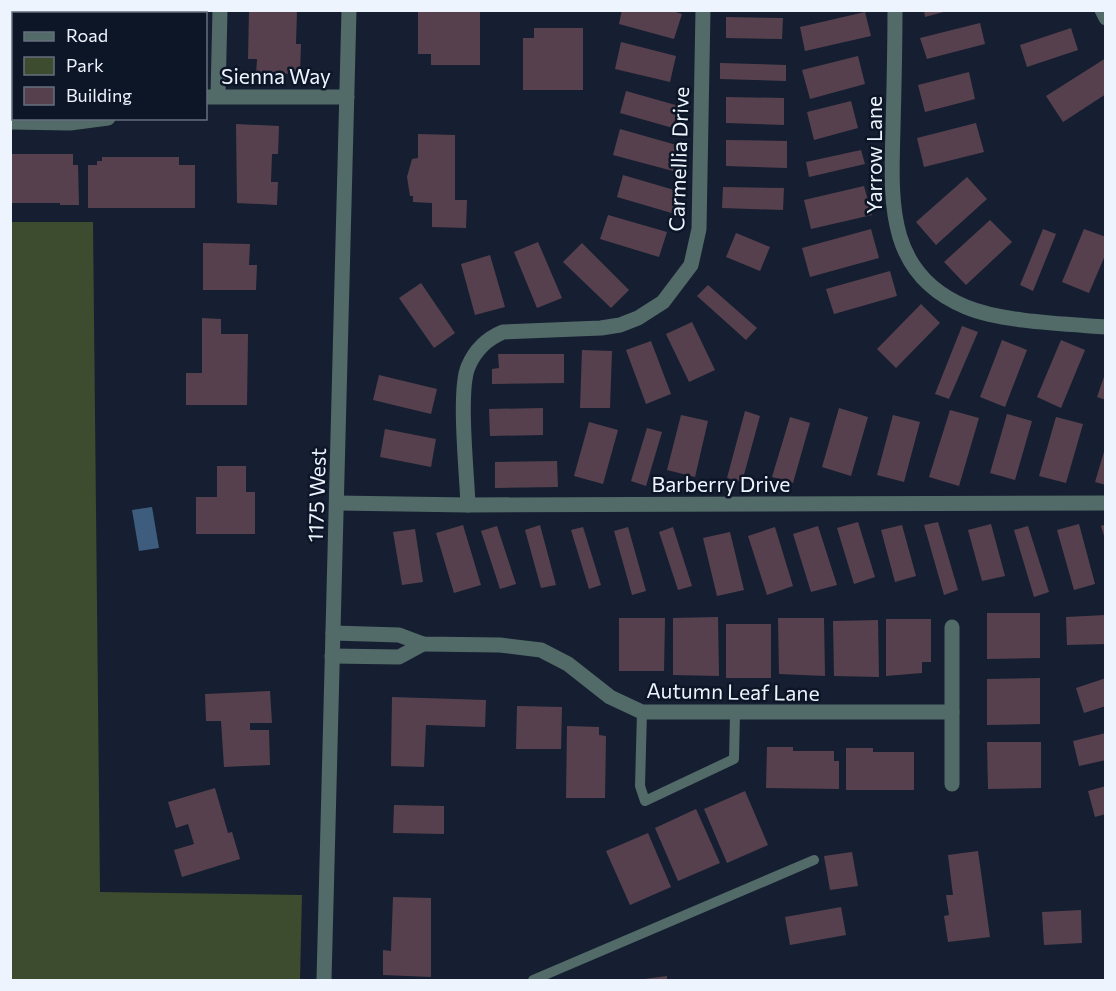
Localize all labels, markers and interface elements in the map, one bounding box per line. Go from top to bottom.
legend [12,12,207,120]
text: Road [66,24,108,46]
text: Park [66,54,104,76]
street label: Sienna Way [221,63,331,88]
text: Building [66,84,132,106]
street label: Carmellia Drive [663,86,693,232]
street label: Yarrow Lane [861,96,886,214]
street label: 1175 West [302,447,330,543]
street label: Barberry Drive [652,471,790,496]
street label: Autumn Leaf Lane [646,677,820,705]

